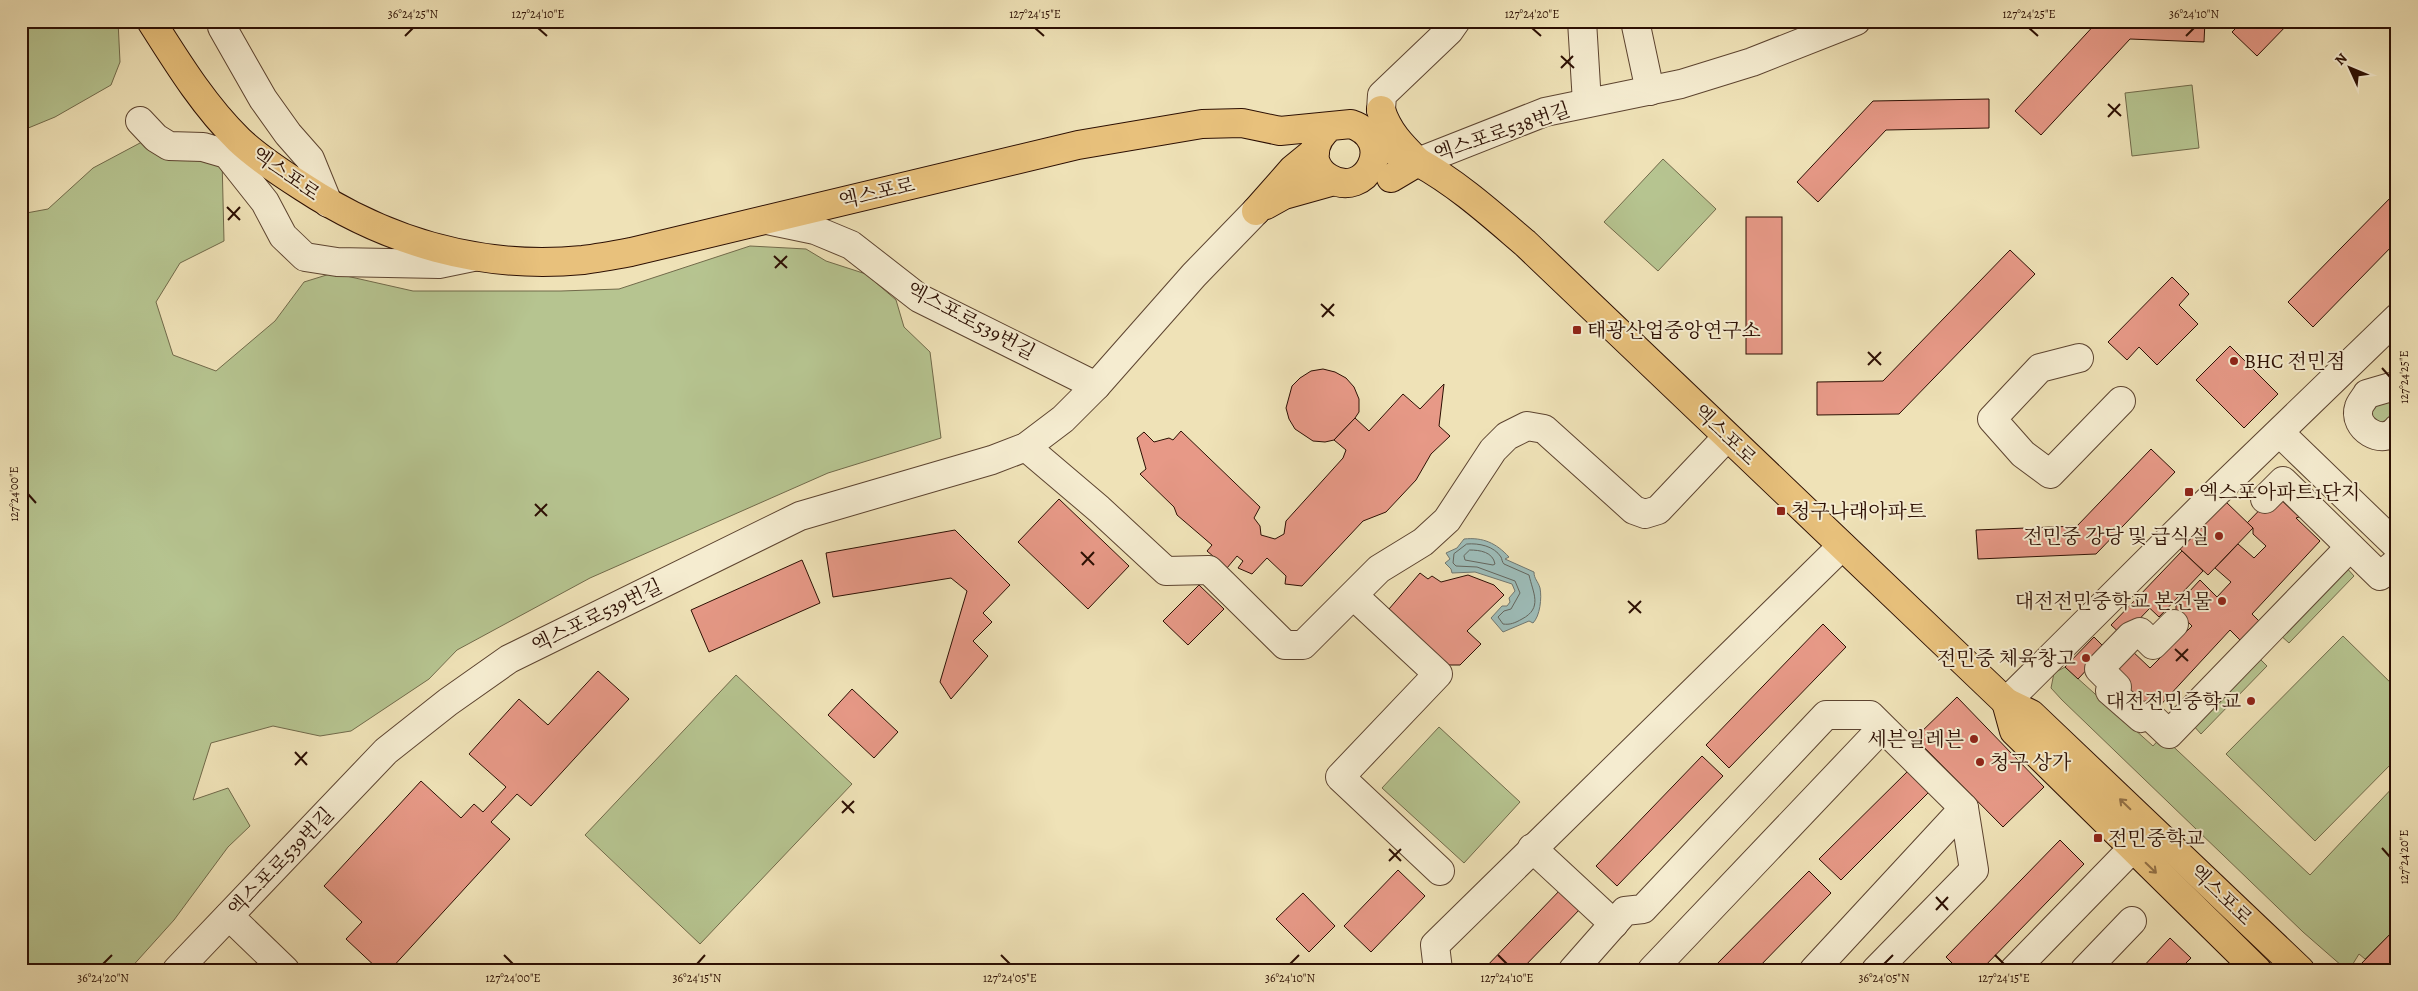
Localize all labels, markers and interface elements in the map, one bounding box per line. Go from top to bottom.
text: 36°24'25"N [388,6,439,22]
text: 127°24'10"E [512,6,564,22]
text: 127°24'15"E [1009,6,1061,22]
text: 127°24'20"E [1505,6,1559,22]
text: 127°24'25"E [2002,6,2056,22]
text: 36°24'10"N [2169,6,2219,22]
north arrow [2326,42,2376,92]
text: N [2331,49,2351,70]
street label: 엑스포로538번길 [1430,96,1574,168]
street label: 엑스포로 [247,141,325,207]
street label: 엑스포로 [836,171,918,215]
street label: 엑스포로539번길 [902,276,1040,366]
place label: 태광산업중앙연구소 [1587,317,1761,344]
marker: 태광산업중앙연구소 [1571,324,1583,336]
place label: BHC 전민점 [2244,348,2345,375]
text: 127°24'25"E [2396,350,2412,404]
marker: BHC 전민점 [2228,355,2240,367]
street label: 엑스포로 [1688,398,1762,472]
text: 127°24'00"E [6,466,22,522]
place label: 엑스포아파트1단지 [2199,479,2360,506]
marker: 엑스포아파트1단지 [2183,486,2195,498]
place label: 청구나래아파트 [1791,498,1926,525]
marker: 청구나래아파트 [1775,505,1787,517]
place label: 전민중 강당 및 급식실 [2023,523,2209,550]
marker: 전민중 강당 및 급식실 [2213,530,2225,542]
street label: 엑스포로539번길 [527,573,667,659]
place label: 대전전민중학교 본건물 [2015,588,2212,615]
marker: 대전전민중학교 본건물 [2216,595,2228,607]
place label: 전민중 체육창고 [1937,645,2076,672]
marker: 전민중 체육창고 [2080,652,2092,664]
place label: 대전전민중학교 [2106,688,2242,715]
marker: 대전전민중학교 [2245,695,2257,707]
place label: 세븐일레븐 [1867,726,1964,753]
marker: 세븐일레븐 [1968,733,1980,745]
place label: 청구 상가 [1990,749,2072,776]
marker: 청구 상가 [1974,756,1986,768]
one-way arrow [2120,798,2132,810]
street label: 엑스포로539번길 [222,802,340,922]
place label: 전민중학교 [2108,825,2205,852]
text: 127°24'20"E [2396,830,2412,884]
marker: 전민중학교 [2092,832,2104,844]
street label: 엑스포로 [2184,858,2258,932]
one-way arrow [2145,862,2158,874]
text: 36°24'20"N [77,970,129,986]
text: 127°24'00"E [485,970,541,986]
text: 36°24'15"N [673,970,722,986]
text: 127°24'05"E [983,970,1037,986]
text: 36°24'10"N [1265,970,1315,986]
text: 127°24'10"E [1481,970,1533,986]
text: 36°24'05"N [1858,970,1910,986]
text: 127°24'15"E [1978,970,2030,986]

